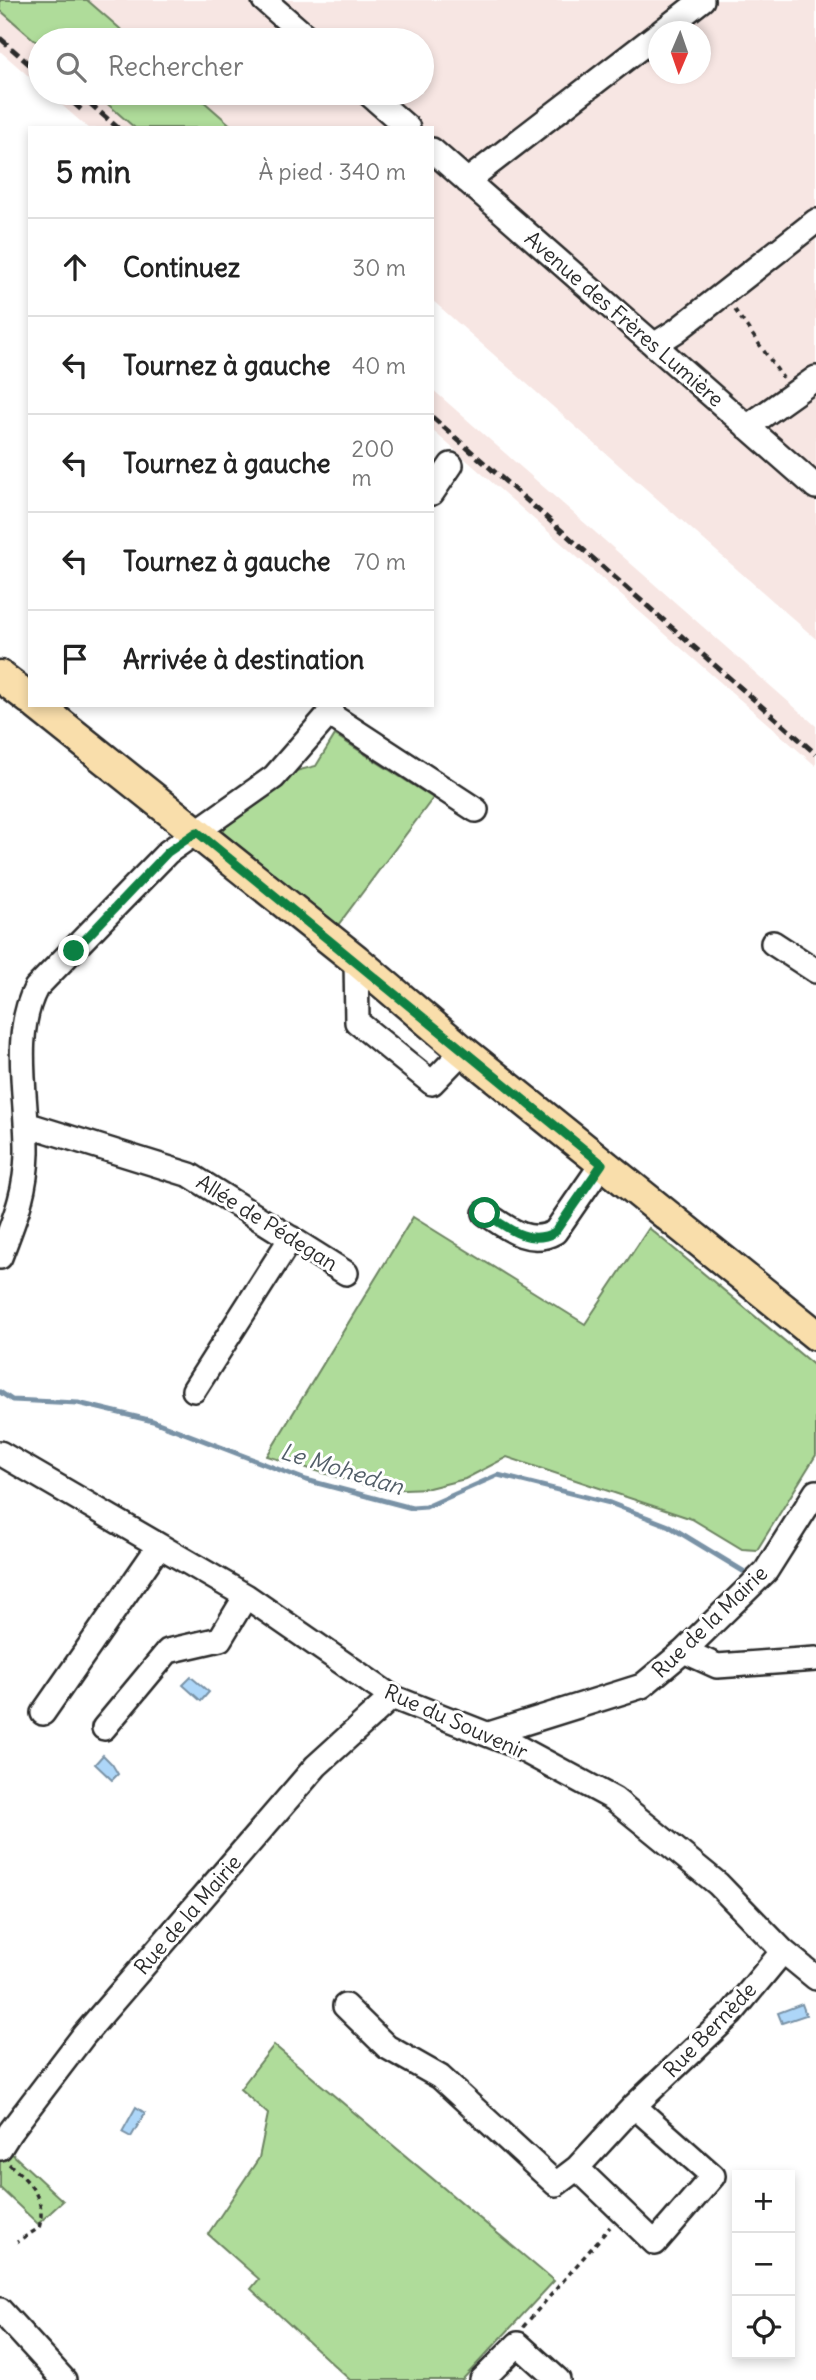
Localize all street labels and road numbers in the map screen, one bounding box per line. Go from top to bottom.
street label: Avenue des Frères Lumière [519,225,729,412]
street label: Allée de Pédegan [192,1168,343,1277]
street label: Rue de la Mairie [646,1560,773,1683]
street label: Rue du Souvenir [380,1678,532,1765]
street label: Rue de la Mairie [128,1849,247,1980]
street label: Rue Bernède [657,1976,762,2083]

